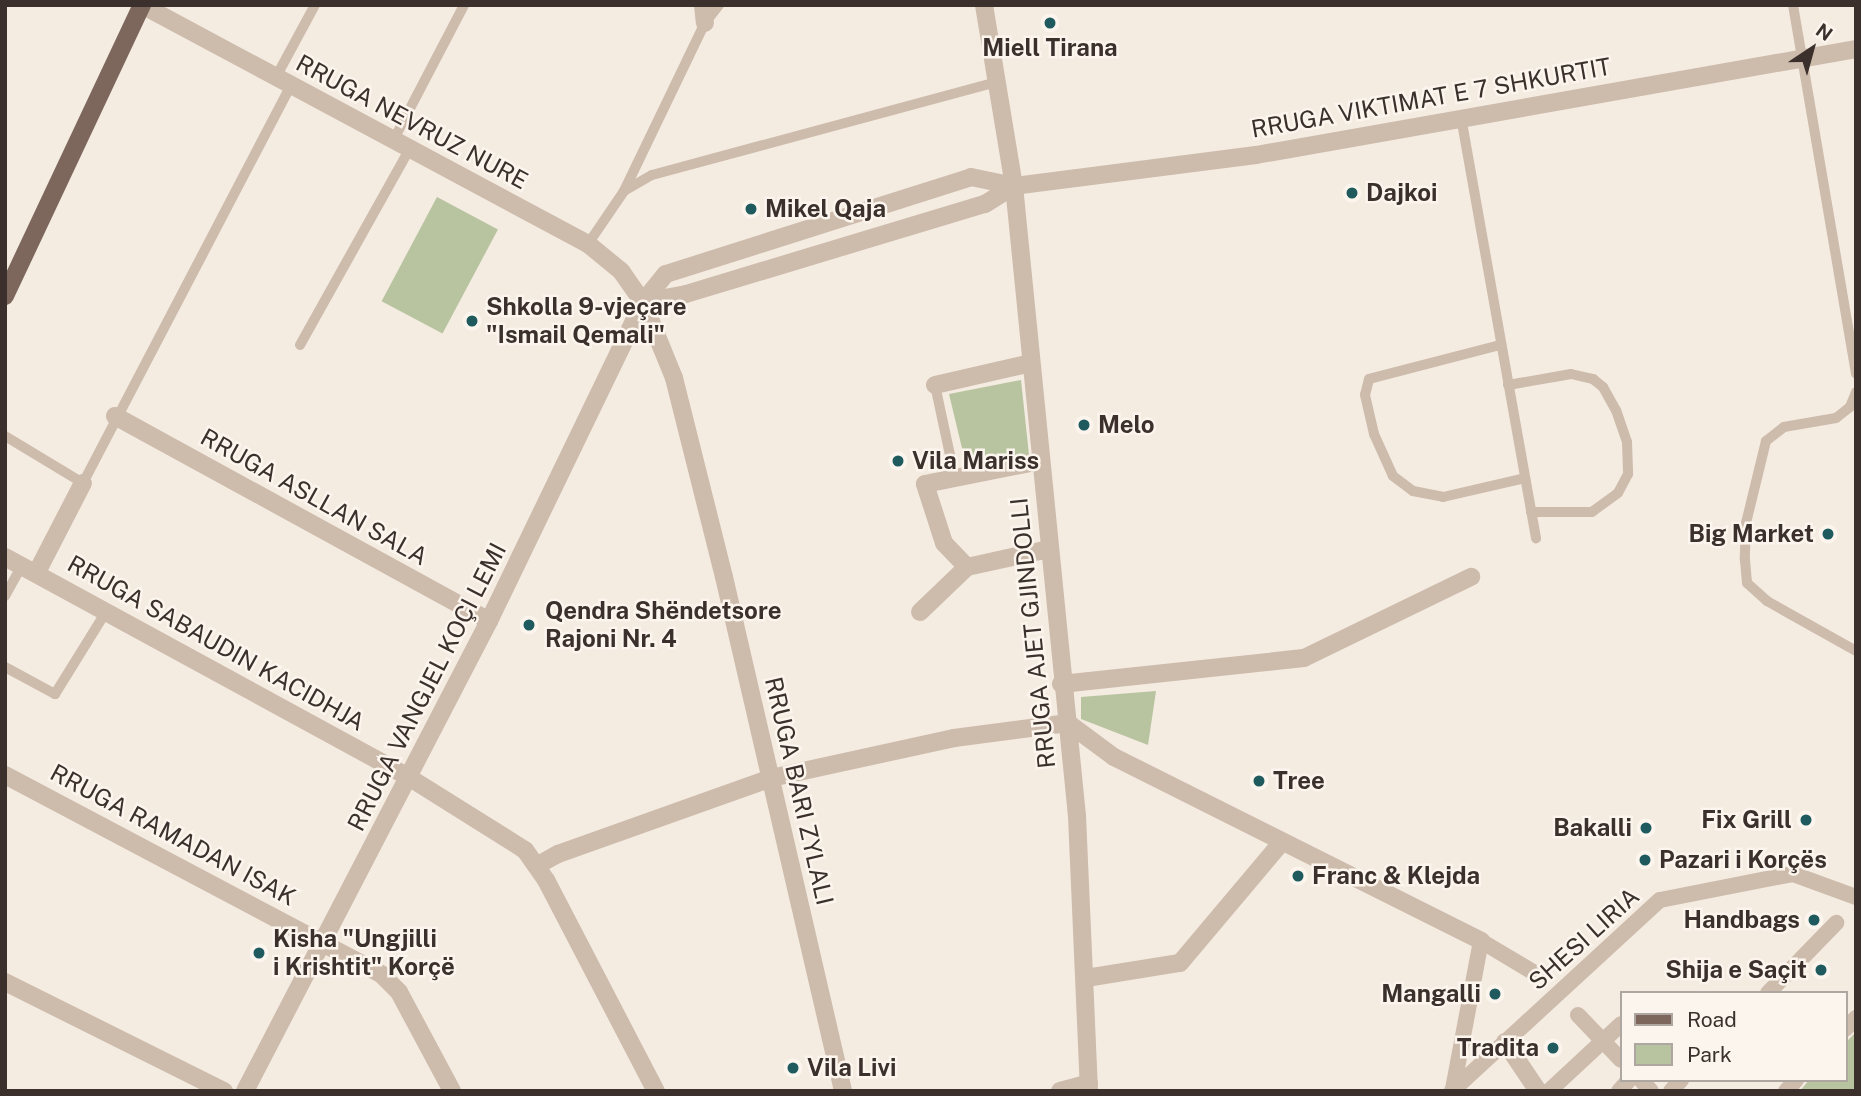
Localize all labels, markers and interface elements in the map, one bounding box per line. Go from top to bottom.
north arrow [1777,14,1847,84]
marker: Miell Tirana [1042,15,1058,31]
text: N [1812,19,1837,45]
place label: Miell Tirana [982,34,1118,62]
street label: RRUGA NEVRUZ NURE [291,49,533,195]
street label: RRUGA VIKTIMAT E 7 SHKURTIT [1249,52,1613,144]
place label: Dajkoi [1366,179,1437,207]
marker: Dajkoi [1344,185,1360,201]
place label: Mikel Qaja [765,195,886,223]
marker: Mikel Qaja [743,201,759,217]
place label: Shkolla 9-vjeçare "Ismail Qemali" [486,293,686,349]
marker: Shkolla 9-vjeçare "Ismail Qemali" [464,313,480,329]
place label: Melo [1098,411,1155,439]
marker: Melo [1076,417,1092,433]
street label: RRUGA ASLLAN SALA [195,423,433,571]
place label: Vila Mariss [912,447,1039,475]
marker: Vila Mariss [890,453,906,469]
street label: RRUGA AJET GJINDOLLI [1004,496,1062,770]
place label: Big Market [1689,520,1814,548]
marker: Big Market [1820,526,1836,542]
street label: RRUGA VANGJEL KOÇI LEMI [342,538,512,836]
street label: RRUGA SABAUDIN KACIDHJA [62,549,370,737]
place label: Qendra Shëndetsore Rajoni Nr. 4 [545,597,782,653]
marker: Qendra Shëndetsore Rajoni Nr. 4 [519,615,539,635]
street label: RRUGA BARI ZYLALI [759,674,839,908]
street label: RRUGA RAMADAN ISAK [45,758,301,912]
place label: Tree [1273,767,1325,795]
marker: Tree [1251,773,1267,789]
place label: Fix Grill [1701,806,1792,834]
marker: Fix Grill [1798,812,1814,828]
place label: Bakalli [1553,814,1632,842]
marker: Bakalli [1638,820,1654,836]
place label: Pazari i Korçës [1659,846,1827,874]
marker: Pazari i Korçës [1637,852,1653,868]
place label: Franc & Klejda [1312,862,1480,890]
marker: Franc & Klejda [1290,868,1306,884]
street label: SHESI LIRIA [1523,882,1645,996]
place label: Handbags [1683,906,1800,934]
marker: Handbags [1806,912,1822,928]
place label: Kisha "Ungjilli i Krishtit" Korçë [273,925,455,981]
marker: Kisha "Ungjilli i Krishtit" Korçë [251,945,267,961]
place label: Shija e Saçit [1665,956,1807,984]
marker: Shija e Saçit [1813,962,1829,978]
place label: Mangalli [1381,980,1481,1008]
marker: Mangalli [1487,986,1503,1002]
legend [1619,991,1847,1082]
text: Road [1687,1007,1737,1032]
place label: Tradita [1457,1034,1539,1062]
marker: Tradita [1545,1040,1561,1056]
text: Park [1687,1042,1732,1067]
place label: Vila Livi [807,1054,896,1082]
marker: Vila Livi [785,1060,801,1076]

